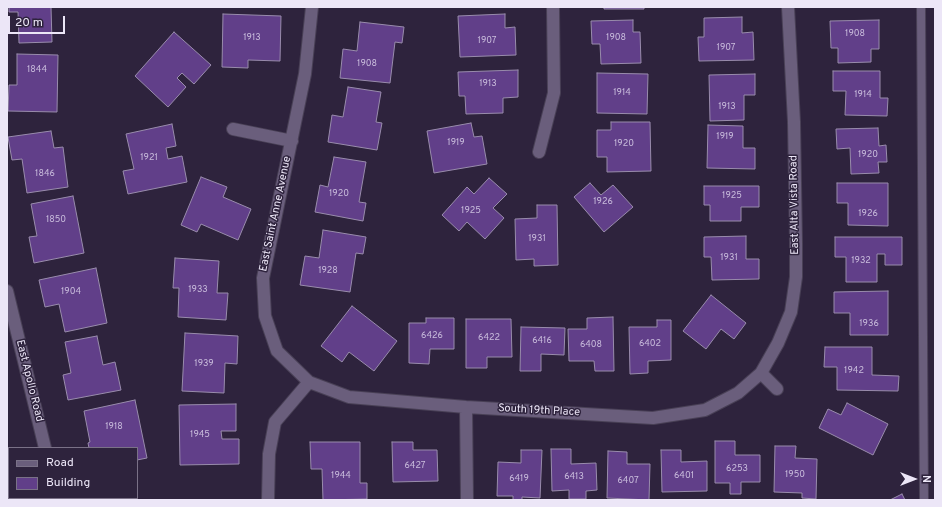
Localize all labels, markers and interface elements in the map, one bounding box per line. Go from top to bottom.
scale bar [10,8,67,34]
text: 20 m [15,15,43,31]
house number: 1908 [845,29,865,39]
house number: 1913 [243,33,261,43]
house number: 1908 [606,33,626,43]
house number: 1907 [478,36,496,46]
house number: 1907 [717,43,735,53]
house number: 1908 [357,59,377,69]
house number: 1844 [27,65,47,75]
house number: 1913 [479,79,497,89]
house number: 1914 [613,88,631,98]
house number: 1914 [854,90,872,100]
house number: 1913 [718,102,736,112]
house number: 1919 [716,132,734,142]
house number: 1919 [447,138,465,148]
house number: 1920 [614,139,634,149]
house number: 1920 [858,150,878,160]
house number: 1921 [140,153,158,163]
street label: East Saint Anne Avenue [257,155,295,273]
street label: East Alta Vista Road [788,155,802,255]
house number: 1846 [35,169,55,179]
house number: 1920 [329,189,349,199]
house number: 1925 [722,191,742,201]
house number: 1926 [593,197,613,207]
house number: 1925 [461,206,481,216]
house number: 1926 [858,209,878,219]
house number: 1850 [46,215,66,225]
house number: 1931 [528,234,546,244]
house number: 1931 [720,253,738,263]
house number: 1932 [851,256,871,266]
house number: 1928 [318,266,338,276]
house number: 1933 [188,285,208,295]
house number: 1904 [61,287,81,297]
house number: 1936 [859,319,879,329]
house number: 6426 [421,331,443,341]
house number: 6422 [478,333,500,343]
house number: 6416 [532,336,552,346]
street label: East Apollo Road [12,339,46,423]
house number: 6402 [639,339,661,349]
house number: 6408 [580,340,602,350]
house number: 1939 [194,359,214,369]
house number: 1942 [844,366,864,376]
street label: South 19th Place [498,402,580,420]
house number: 1918 [105,422,123,432]
house number: 1945 [190,430,210,440]
legend [8,447,138,499]
text: Road [46,455,74,471]
north arrow [894,459,934,499]
house number: 6427 [404,461,426,471]
house number: 6253 [726,464,748,474]
house number: 1950 [785,470,805,480]
house number: 1944 [331,471,351,481]
house number: 6401 [674,471,694,481]
house number: 6413 [564,472,584,482]
house number: 6419 [509,474,529,484]
text: Building [46,475,90,491]
text: N [919,475,933,483]
house number: 6407 [617,476,639,486]

